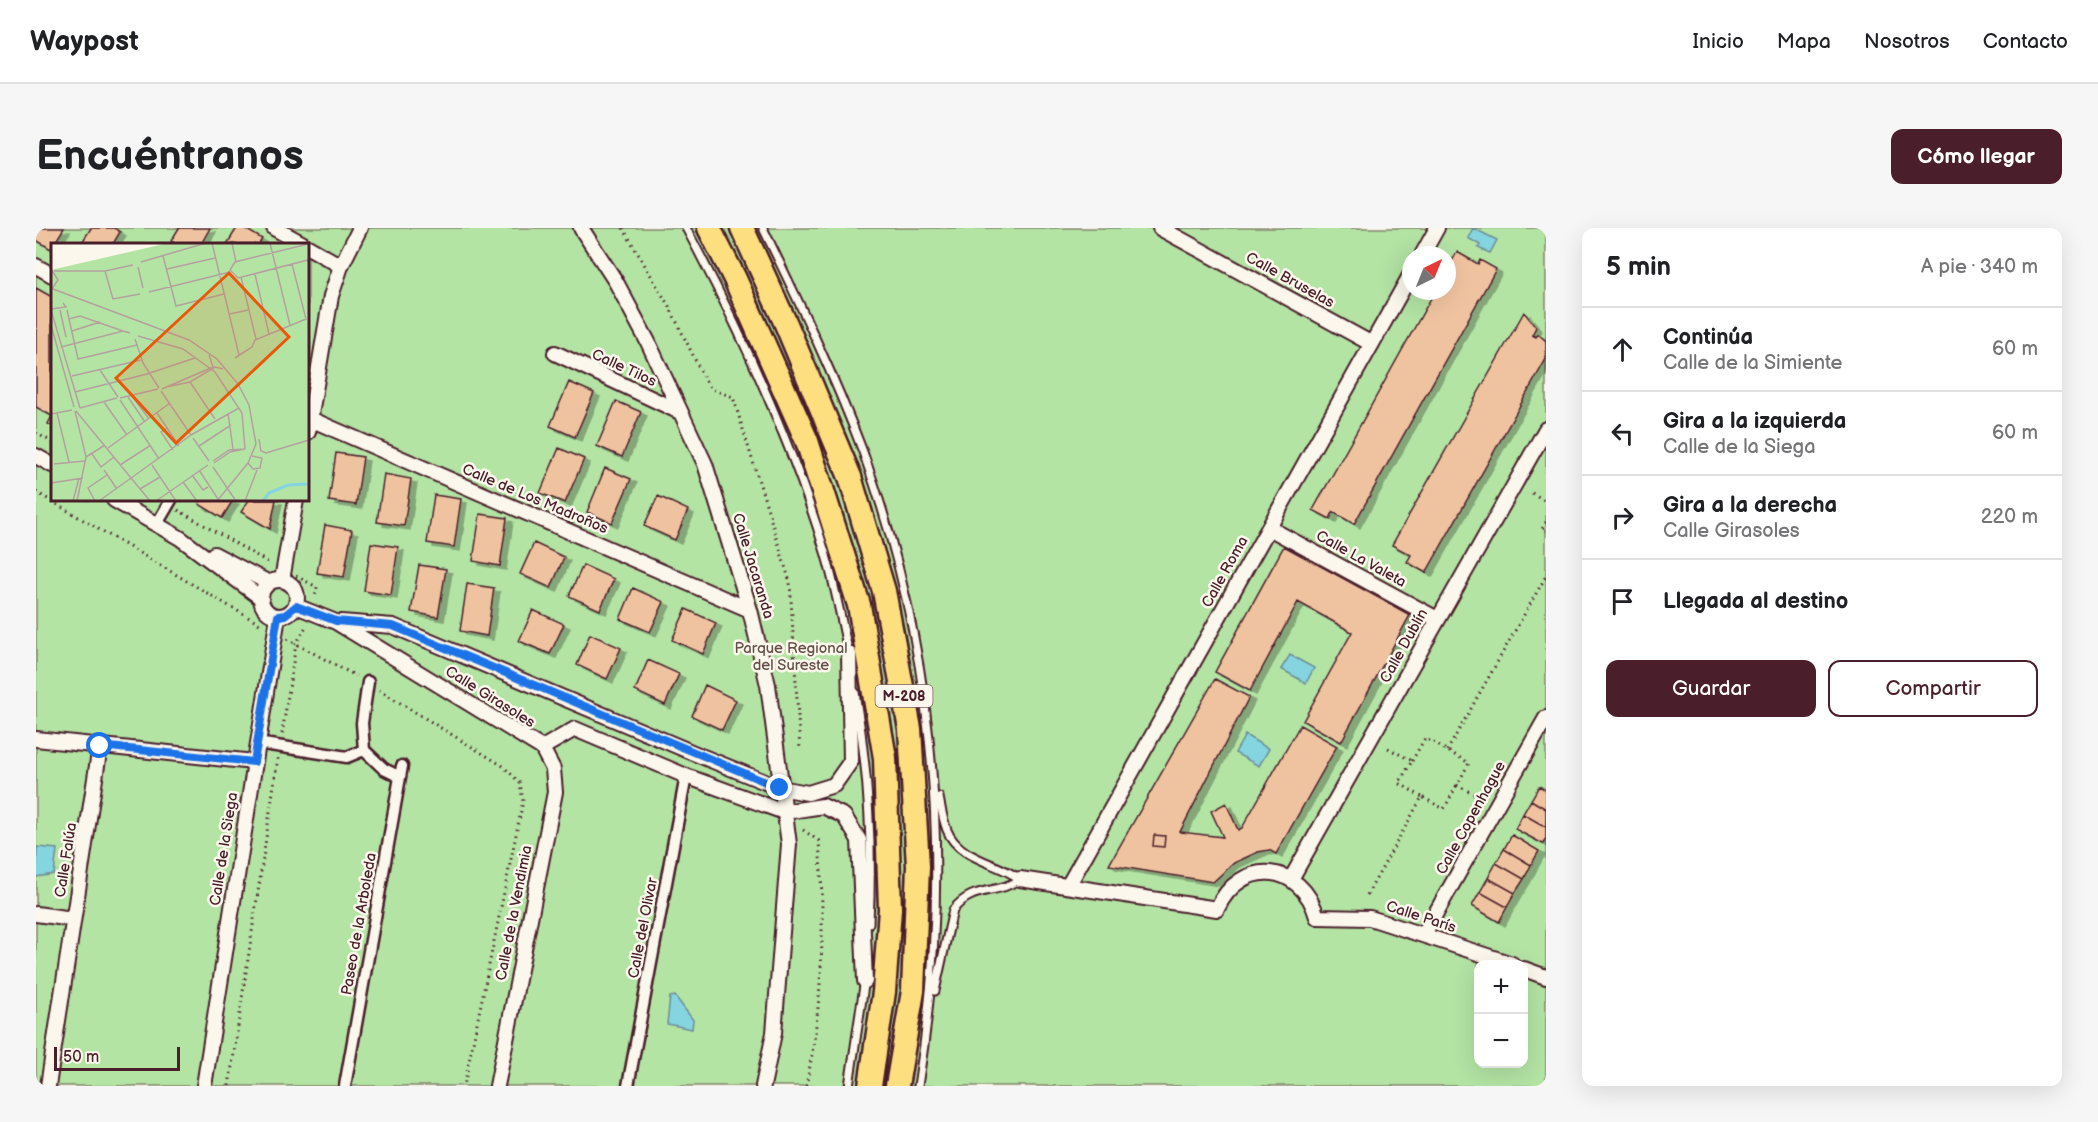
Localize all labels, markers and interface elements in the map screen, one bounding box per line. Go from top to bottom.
text: Waypost [30,25,139,58]
text: Inicio [1693,29,1744,54]
text: Mapa [1777,29,1831,54]
text: Nosotros [1864,29,1950,54]
text: Contacto [1983,29,2068,54]
button: Cómo llegar [1891,129,2062,184]
text: Encuéntranos [36,131,304,182]
inset map [51,243,309,501]
north arrow [1402,246,1456,300]
street label: Calle Bruselas [1242,248,1338,312]
text: 5 min [1606,252,1671,283]
text: A pie · 340 m [1921,255,2038,279]
text: Continúa [1663,324,1753,351]
icon: ahead [1606,333,1639,366]
text: 60 m [1992,337,2038,361]
street label: Calle Tilos [589,345,660,392]
text: Calle de la Simiente [1663,351,1842,375]
text: Gira a la izquierda [1663,408,1847,435]
icon: left [1606,417,1639,450]
text: 60 m [1992,421,2038,445]
text: Calle de la Siega [1663,435,1815,459]
street label: Calle de Los Madroños [459,460,611,539]
text: Gira a la derecha [1663,492,1837,519]
icon: right [1606,501,1639,534]
text: 220 m [1981,505,2038,529]
street label: Calle Jacaranda [728,511,778,621]
text: Calle Girasoles [1663,519,1800,543]
street label: Calle La Valeta [1313,526,1409,592]
street label: Calle Roma [1198,533,1252,611]
icon: arrive [1606,585,1639,618]
text: Llegada al destino [1663,588,1848,615]
street label: Calle Dublín [1376,606,1432,686]
park label: Parque Regional del Sureste [734,639,848,675]
button: Guardar [1606,660,1816,717]
button: Compartir [1828,660,2038,717]
street label: Calle Girasoles [441,662,539,733]
road number: M-208 [876,685,932,707]
route start [86,732,112,758]
street label: Calle Copenhague [1432,758,1510,878]
route end [766,774,792,800]
street label: Calle de la Siega [206,791,242,907]
street label: Calle Falúa [51,821,81,899]
street label: Calle de la Vendimia [492,844,536,982]
street label: Paseo de la Arboleda [337,851,381,997]
street label: Calle del Olivar [624,875,662,980]
street label: Calle París [1384,897,1459,937]
map controls [1474,960,1528,1068]
button: + [1474,960,1528,1014]
button: − [1474,1014,1528,1068]
scale bar [54,1044,180,1072]
text: 50 m [63,1048,99,1067]

